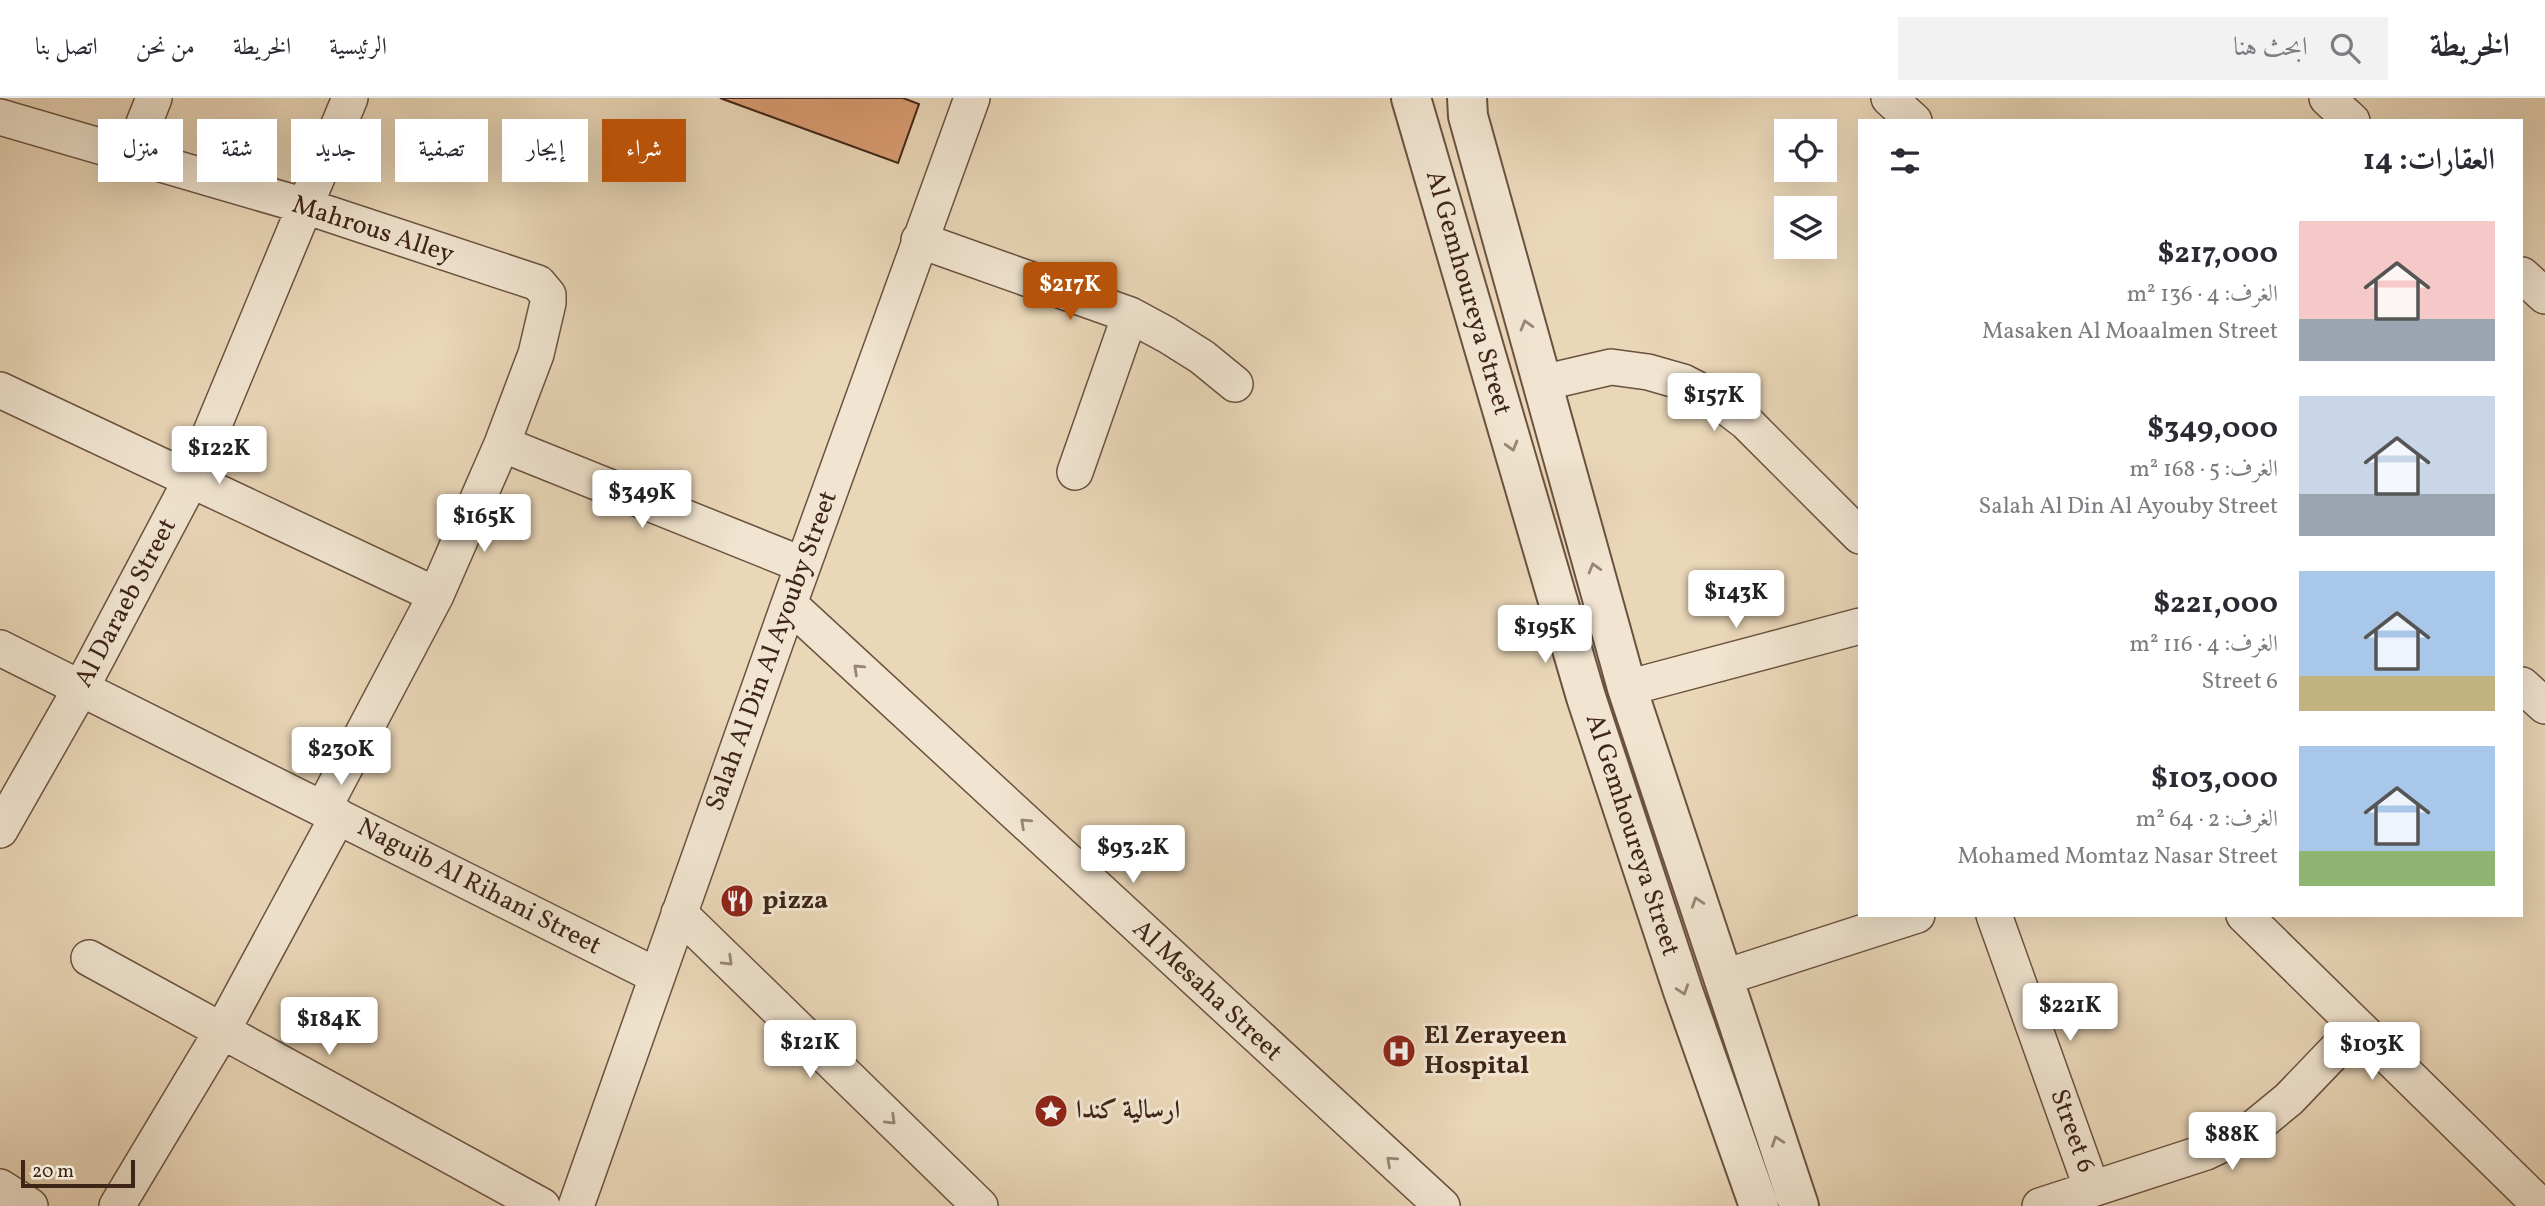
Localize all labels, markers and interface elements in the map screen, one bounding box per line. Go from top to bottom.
search box [1898,17,2388,80]
text: الخريطة [2430,25,2510,71]
icon: search [2326,29,2364,67]
text: ابحث هنا [2233,30,2308,66]
text: اتصل بنا [35,31,98,65]
text: من نحن [136,31,195,65]
text: الخريطة [233,31,291,65]
text: الرئيسية [329,31,387,65]
chip: منزل [98,119,183,182]
chip: شقة [197,119,277,182]
chip: جديد [291,119,381,182]
chip: تصفية [395,119,488,182]
chip: إيجار [502,119,588,182]
chip: شراء [602,119,686,182]
map controls [1774,119,1837,259]
button: locate [1774,119,1837,182]
text: العقارات: 14 [2363,140,2495,182]
icon: filters [1886,142,1924,180]
street label: Al Gemhoureya Street [1416,166,1520,420]
street label: Mahrous Alley [287,187,459,273]
button: layers [1774,196,1837,259]
text: $217,000 [2158,233,2278,275]
icon: home [2355,249,2439,333]
pin: $217K [1021,262,1119,322]
text: $217K [1039,269,1101,301]
text: الغرف: 4 · 136 m² [2127,279,2278,311]
text: Masaken Al Moaalmen Street [1982,316,2278,348]
one-way arrow [1520,320,1534,332]
pin: $157K [1665,374,1763,433]
text: $157K [1684,380,1744,412]
text: $349,000 [2147,408,2278,450]
icon: home [2355,424,2439,508]
pin: $122K [170,426,268,486]
text: $122K [188,433,250,465]
one-way arrow [1504,440,1519,452]
text: الغرف: 5 · 168 m² [2130,454,2278,486]
pin: $349K [593,470,691,530]
text: $349K [608,477,676,509]
street label: Salah Al Din Al Ayouby Street [697,486,847,816]
text: Salah Al Din Al Ayouby Street [1979,491,2278,523]
pin: $165K [435,494,533,554]
text: $165K [453,501,515,533]
street label: Al Daraeb Street [66,512,186,694]
one-way arrow [1587,562,1602,574]
pin: $143K [1687,570,1785,630]
text: $143K [1704,577,1768,609]
text: $221,000 [2153,583,2278,625]
icon: home [2355,599,2439,683]
pin: $195K [1496,606,1594,665]
text: $195K [1514,612,1576,644]
text: الغرف: 4 · 116 m² [2130,629,2278,661]
one-way arrow [853,665,866,677]
text: Street 6 [2201,666,2278,698]
street label: Al Gemhoureya Street [1576,709,1688,961]
pin: $230K [292,728,390,787]
text: $230K [308,734,374,766]
text: $103,000 [2151,758,2278,800]
icon: home [2355,774,2439,858]
text: الغرف: 2 · 64 m² [2136,804,2278,836]
street label: Naguib Al Rihani Street [351,810,607,964]
one-way arrow [1020,819,1033,832]
pin: $93.2K [1076,826,1190,885]
text: $93.2K [1097,832,1169,864]
text: Mohamed Momtaz Nasar Street [1958,841,2278,873]
restaurant icon: pizza [718,882,756,920]
place label: pizza [762,883,828,919]
one-way arrow [1691,897,1705,909]
street label: Al Mesaha Street [1124,912,1290,1070]
one-way arrow [720,952,733,965]
one-way arrow [1675,983,1689,996]
pin: $221K [2021,984,2119,1043]
text: $221K [2039,990,2101,1022]
pin: $184K [280,998,378,1057]
text: $184K [297,1004,361,1036]
place label: El Zerayeen Hospital [1424,1018,1567,1084]
pin: $121K [761,1020,859,1080]
pin: $103K [2323,1023,2421,1082]
text: $121K [780,1027,840,1059]
text: $103K [2340,1029,2404,1061]
hospital icon: El Zerayeen Hospital [1380,1032,1418,1070]
street label: Street 6 [2040,1084,2104,1178]
place icon: ارسالية كندا [1032,1092,1070,1130]
place label: ارسالية كندا [1076,1093,1180,1129]
one-way arrow [883,1111,896,1124]
pin: $88K [2191,1112,2273,1172]
text: $88K [2205,1119,2259,1151]
one-way arrow [1771,1136,1785,1148]
one-way arrow [1386,1156,1399,1169]
scale bar [21,1157,135,1189]
text: 20 m [32,1159,74,1185]

